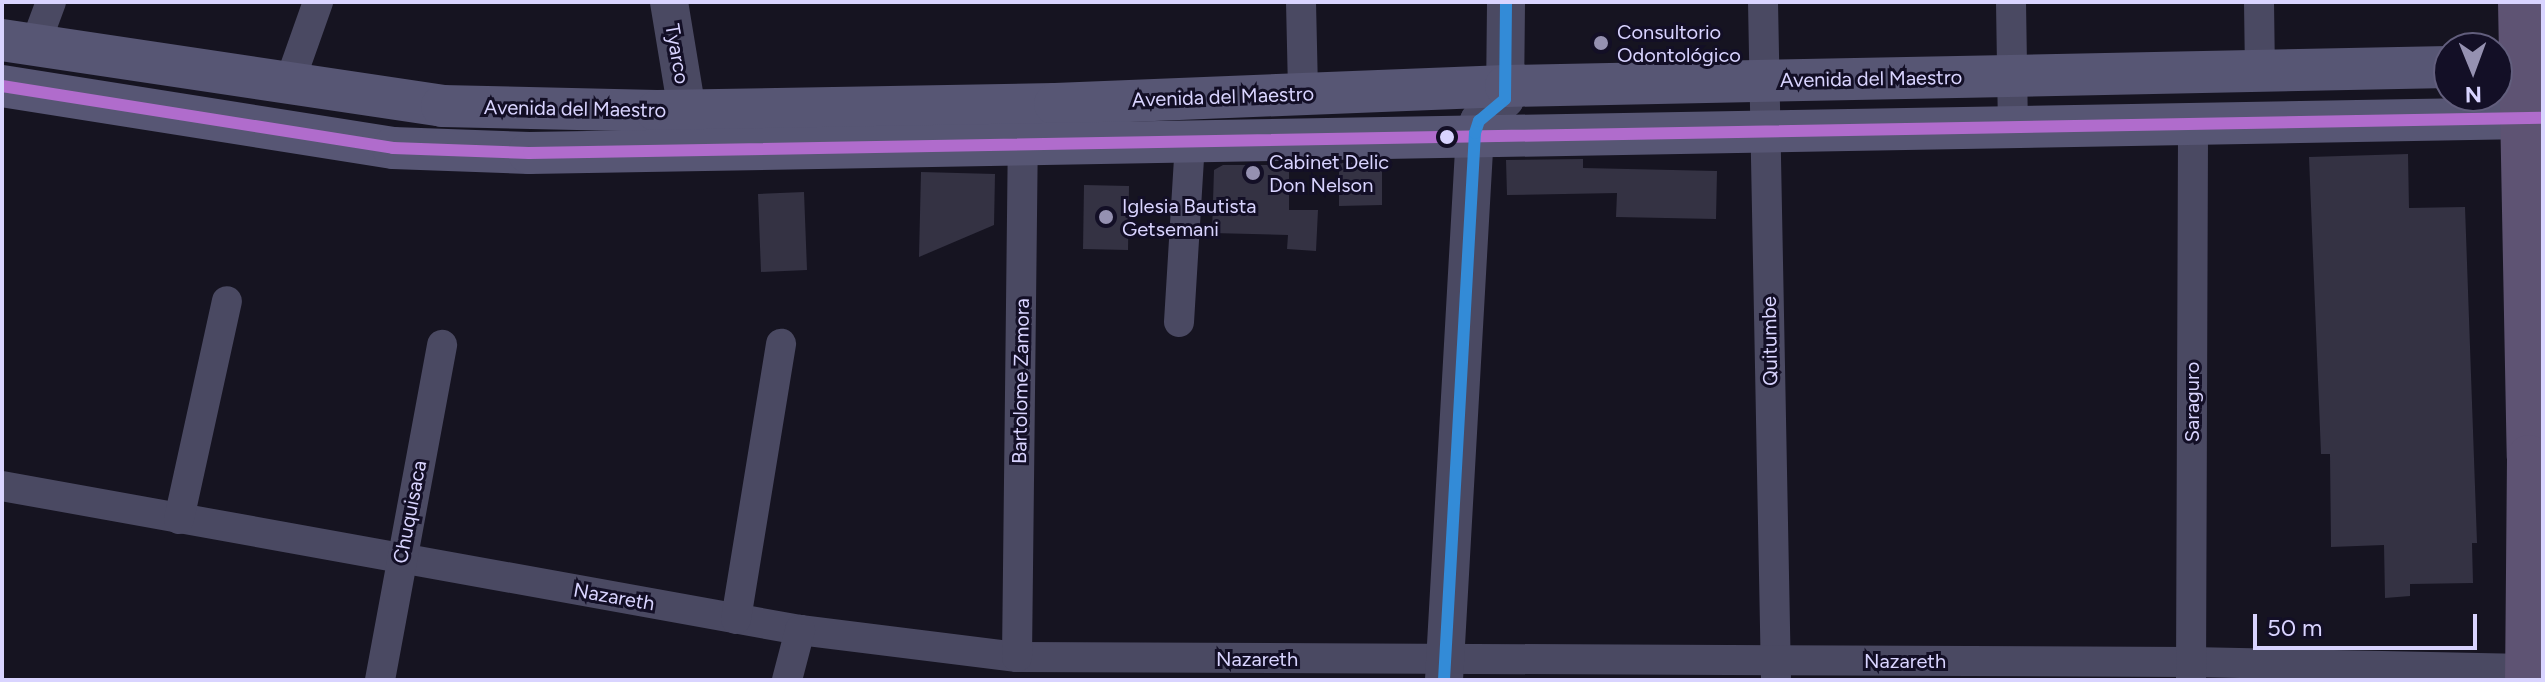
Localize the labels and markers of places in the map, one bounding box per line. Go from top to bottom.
place label: Consultorio Odontológico [1617,20,1741,67]
marker: Consultorio Odontológico [1592,34,1610,52]
unlabelled marker [1439,129,1455,145]
place label: Cabinet Delic Don Nelson [1269,150,1389,197]
marker: Cabinet Delic Don Nelson [1244,164,1262,182]
place label: Iglesia Bautista Getsemani [1122,194,1256,241]
marker: Iglesia Bautista Getsemani [1097,208,1115,226]

